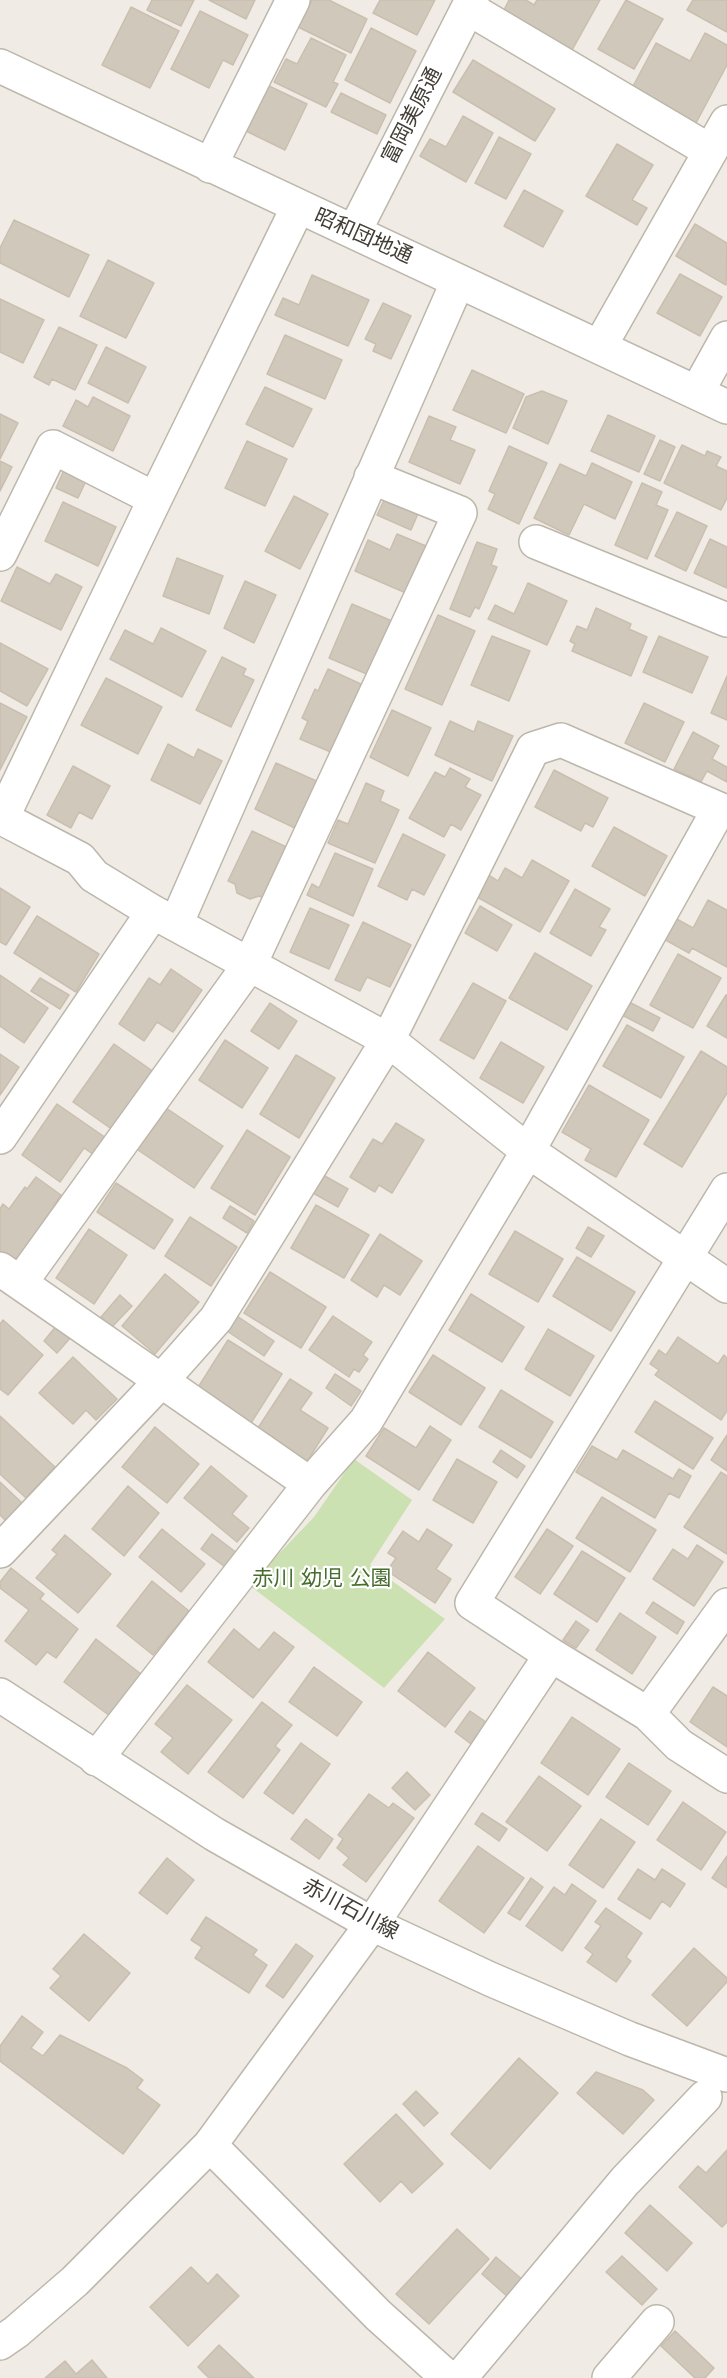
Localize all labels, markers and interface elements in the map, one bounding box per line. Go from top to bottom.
street label: 富岡美原通 [378,64,448,168]
street label: 昭和団地通 [310,204,416,270]
park label: 赤川 幼児 公園 [252,1567,392,1593]
street label: 赤川石川線 [298,1874,402,1946]

